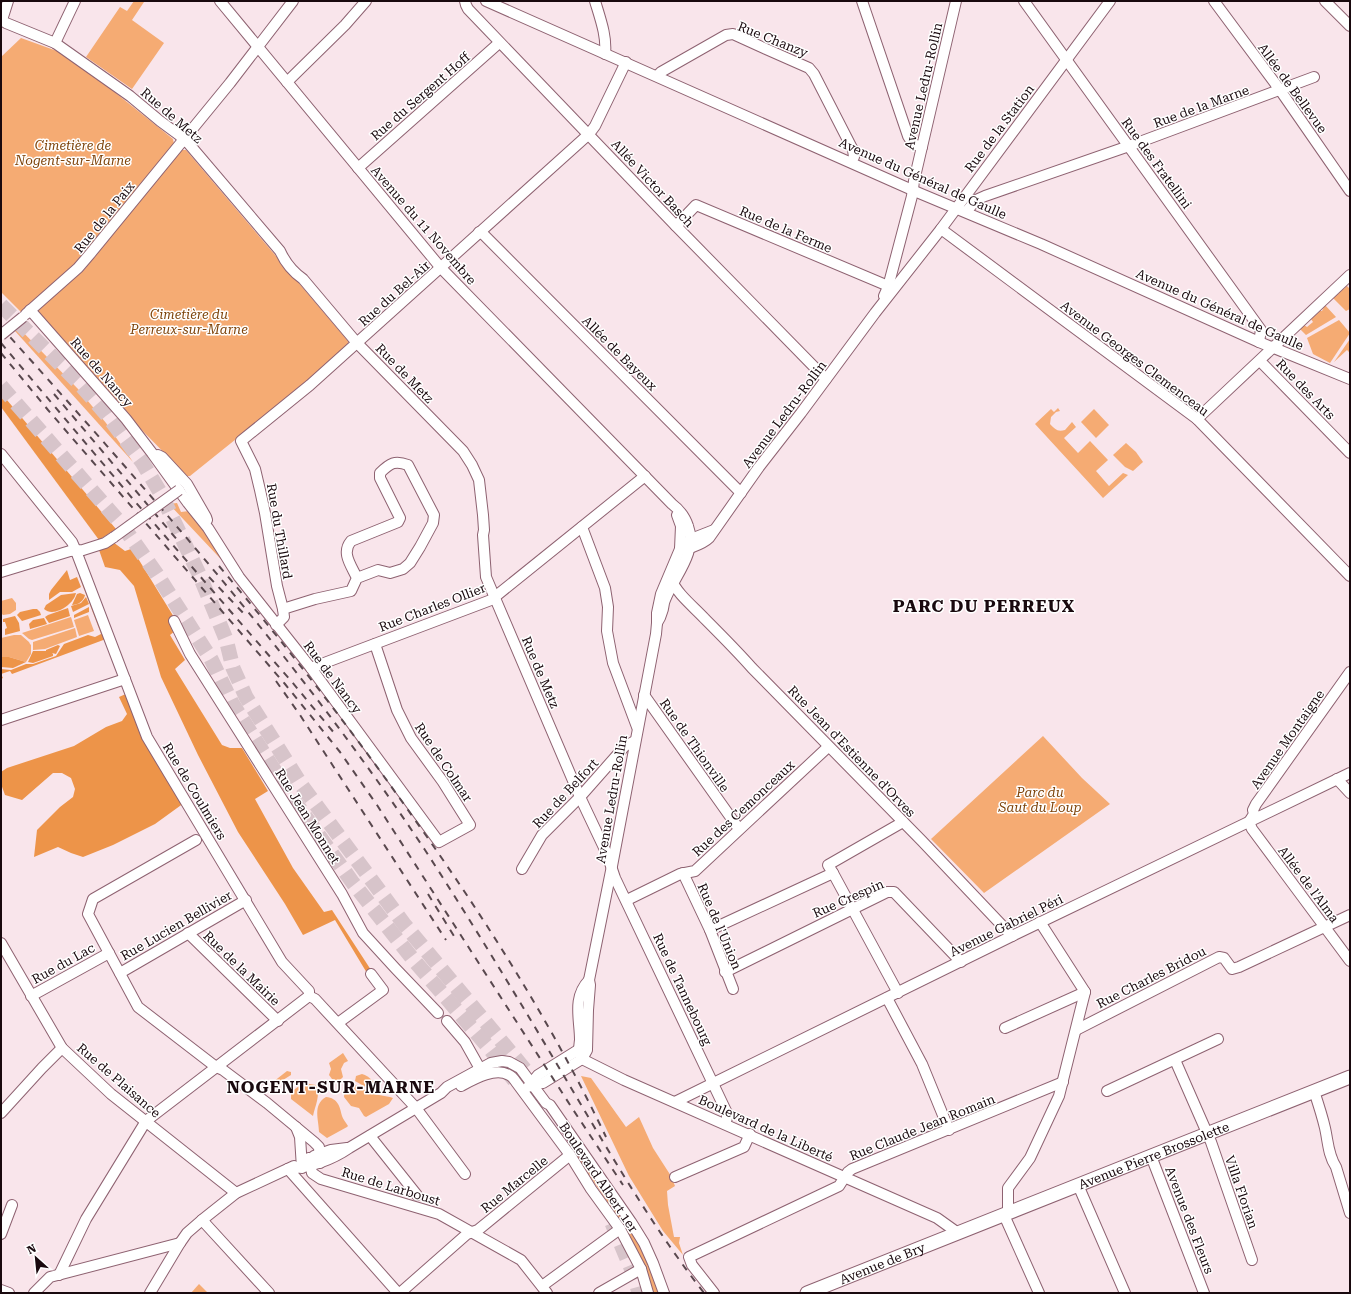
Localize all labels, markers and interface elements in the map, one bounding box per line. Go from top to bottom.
street label: Rue Chanzy [736,19,810,60]
street label: Avenue Ledru-Rollin [902,20,946,151]
street label: Allée de Bellevue [1255,40,1330,136]
street label: Rue du Sergent Hoff [368,49,473,143]
street label: Rue de la Station [962,81,1038,175]
street label: Rue de la Marne [1151,82,1251,131]
street label: Rue de Metz [138,85,205,146]
street label: Rue des Fratellini [1119,115,1195,212]
street label: Avenue du Général de Gaulle [837,135,1009,222]
street label: Allée Victor Basch [608,136,697,231]
park label: Cimetière de Nogent-sur-Marne [14,138,131,168]
street label: Avenue du 11 Novembre [368,163,479,288]
street label: Rue de la Paix [71,178,138,256]
street label: Rue de la Ferme [737,203,834,256]
street label: Rue du Bel-Air [356,257,434,329]
street label: Avenue du Général de Gaulle [1134,266,1306,353]
street label: Avenue Georges Clemenceau [1058,298,1212,419]
park label: Cimetière du Perreux-sur-Marne [129,307,248,337]
street label: Allée de Bayeux [579,313,660,394]
street label: Rue de Nancy [68,335,136,410]
street label: Rue de Metz [373,341,437,406]
street label: Rue des Arts [1273,356,1338,423]
street label: Avenue Ledru-Rollin [739,357,830,471]
street label: Rue du Thillard [264,482,295,581]
street label: Rue Charles Ollier [377,580,488,635]
district label: PARC DU PERREUX [893,596,1075,616]
street label: Rue de Metz [519,634,562,710]
street label: Rue de Nancy [301,638,365,717]
street label: Rue Jean d'Estienne d'Orves [785,683,918,820]
street label: Avenue Montaigne [1248,687,1327,792]
street label: Rue de Thionville [657,696,732,795]
street label: Rue de Colmar [412,720,476,805]
street label: Avenue Ledru-Rollin [593,733,630,864]
street label: Rue de Coulmiers [160,740,229,842]
street label: Rue de Belfort [529,755,601,831]
street label: Rue des Cemonceaux [689,757,798,860]
street label: Rue Jean Monnet [272,766,343,867]
park label: Parc du Saut du Loup [997,785,1082,815]
street label: Allée de l'Alma [1275,843,1342,925]
street label: Rue Crespin [810,876,887,921]
street label: Rue de l'Union [695,881,745,972]
street label: Rue Lucien Bellivier [118,887,235,963]
street label: Avenue Gabriel Péri [947,891,1065,959]
street label: Rue de la Mairie [200,928,283,1009]
street label: Rue de Tannebourg [650,931,715,1048]
street label: Rue du Lac [29,940,97,987]
street label: Rue Charles Bridou [1094,943,1208,1012]
street label: Rue de Plaisance [74,1040,163,1121]
district label: NOGENT-SUR-MARNE [227,1077,435,1097]
street label: Rue Claude Jean Romain [847,1091,998,1164]
street label: Boulevard de la Liberté [696,1092,835,1165]
street label: Boulevard Albert 1er [556,1119,641,1236]
street label: Avenue Pierre Brossolette [1076,1119,1231,1192]
street label: Rue Marcelle [478,1153,551,1216]
street label: Villa Florian [1222,1154,1261,1231]
street label: Rue de Larboust [340,1164,442,1209]
street label: Avenue des Fleurs [1162,1165,1217,1276]
north arrow [16,1238,56,1278]
street label: Avenue de Bry [838,1240,928,1287]
text: N [25,1242,39,1257]

